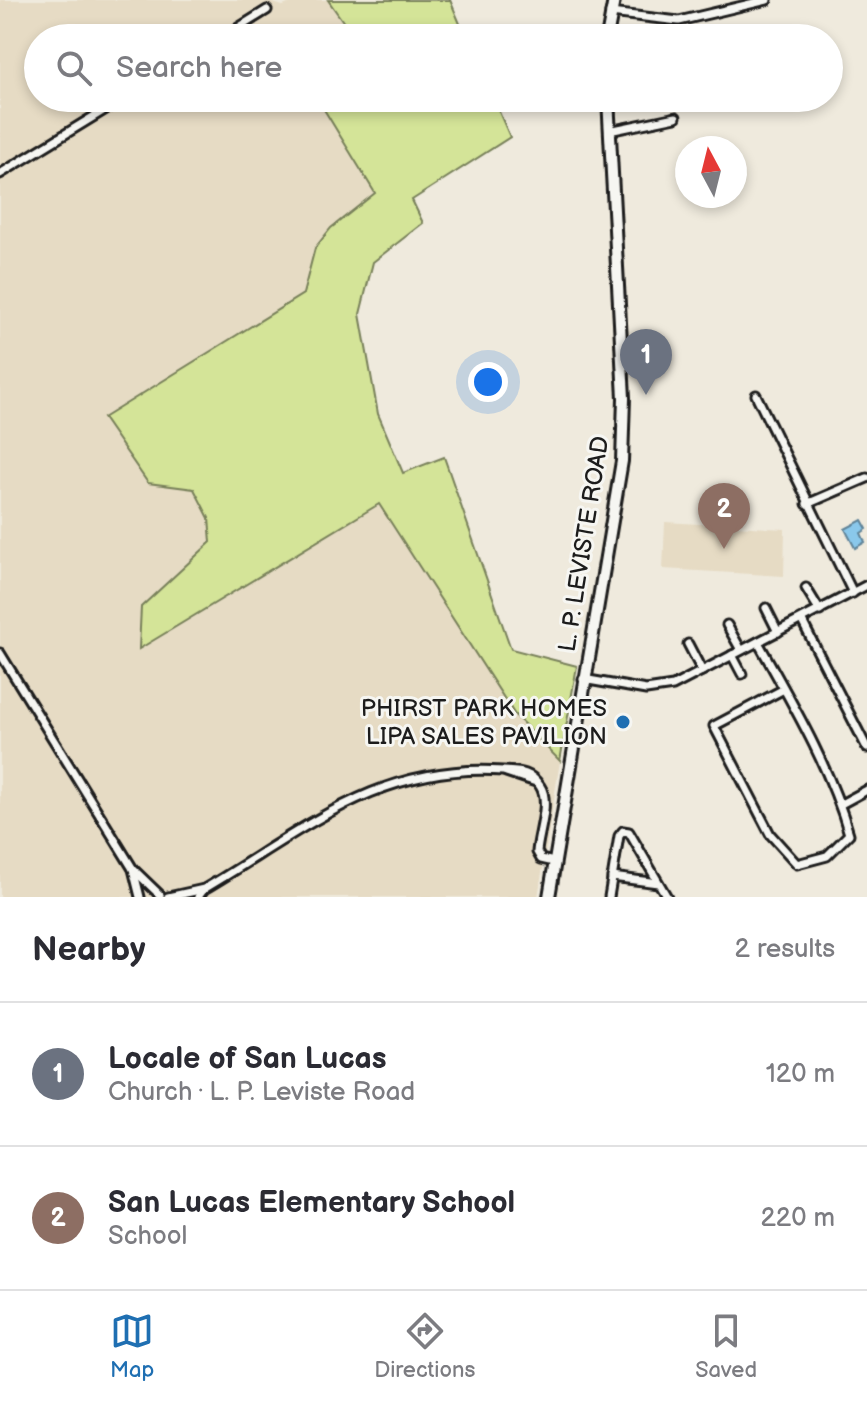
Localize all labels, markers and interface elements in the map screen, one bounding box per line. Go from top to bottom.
search box [24,24,843,112]
icon: search [52,46,96,90]
text: Search here [116,50,282,86]
north arrow [675,136,747,208]
pin: 1 [620,329,672,395]
your location [468,362,508,402]
street label: L. P. LEVISTE ROAD [553,434,615,654]
pin: 2 [698,483,750,549]
place label: PHIRST PARK HOMES LIPA SALES PAVILION [361,694,607,751]
marker: PHIRST PARK HOMES LIPA SALES PAVILION [614,713,632,731]
text: Nearby [32,929,146,970]
text: 2 results [735,934,835,965]
text: Locale of San Lucas [108,1041,387,1077]
text: 1 [53,1059,63,1090]
text: 120 m [766,1059,835,1090]
text: Church · L. P. Leviste Road [108,1077,415,1108]
text: San Lucas Elementary School [108,1185,515,1221]
text: 2 [50,1203,66,1234]
text: 220 m [761,1203,835,1234]
text: School [108,1221,187,1252]
tab: Map [110,1309,154,1384]
tab: Directions [374,1309,475,1384]
tab: Saved [695,1309,757,1384]

